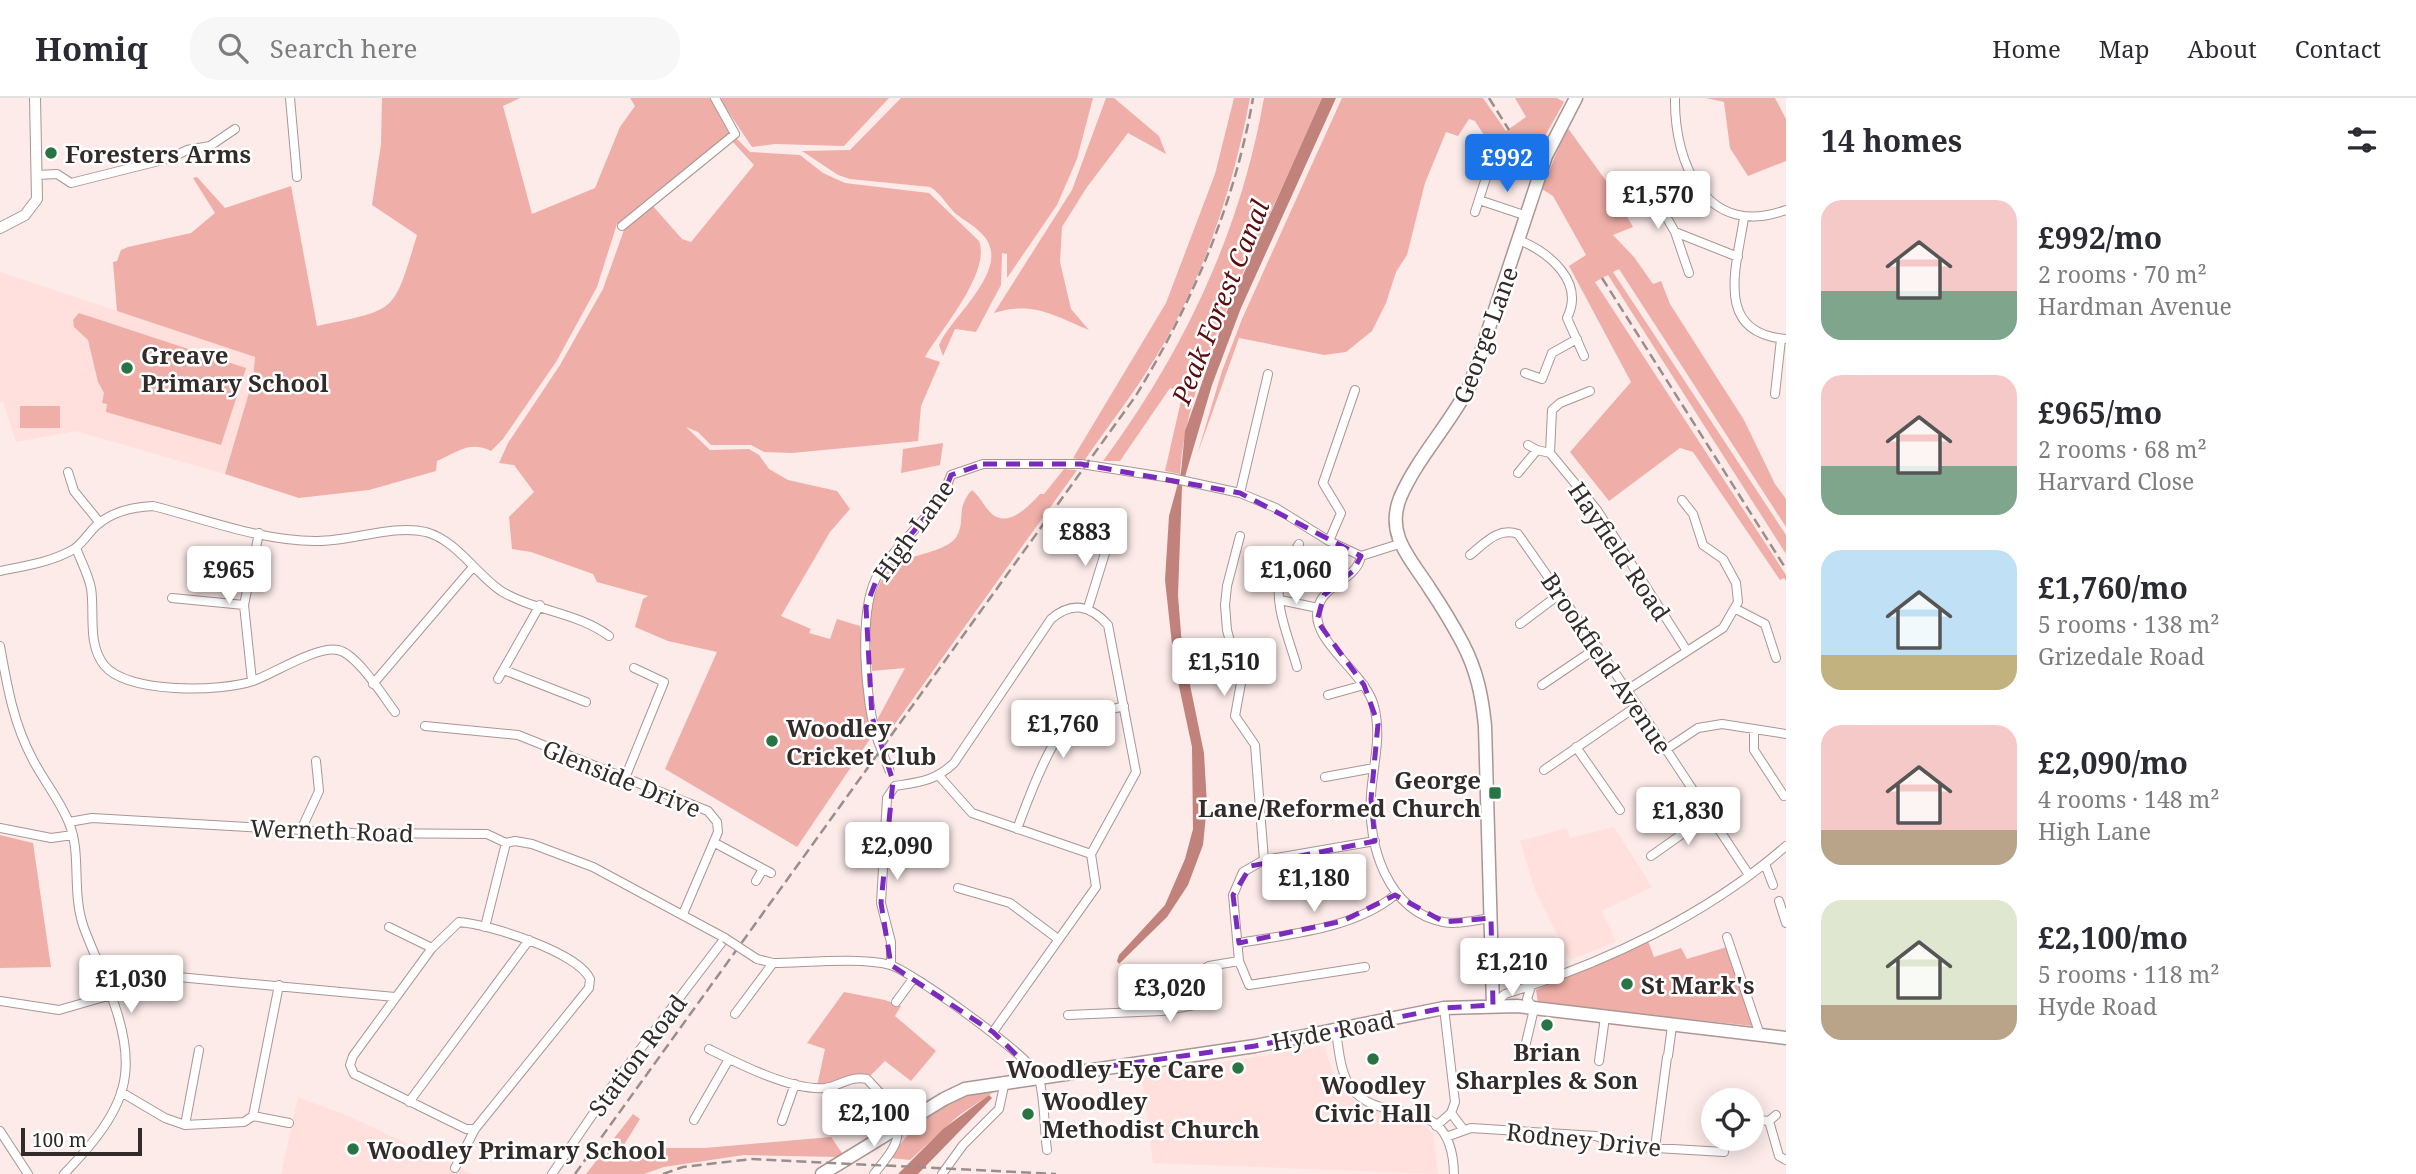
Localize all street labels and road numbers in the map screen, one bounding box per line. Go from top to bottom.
street label: George Lane [1445,262,1525,408]
street label: High Lane [865,473,961,587]
street label: Hayfield Road [1561,475,1679,627]
street label: Brookfield Avenue [1534,566,1680,760]
street label: Glenside Drive [538,731,706,825]
street label: Werneth Road [250,811,415,849]
street label: Station Road [580,987,694,1123]
street label: Hyde Road [1269,1002,1397,1058]
street label: Rodney Drive [1505,1114,1663,1164]

